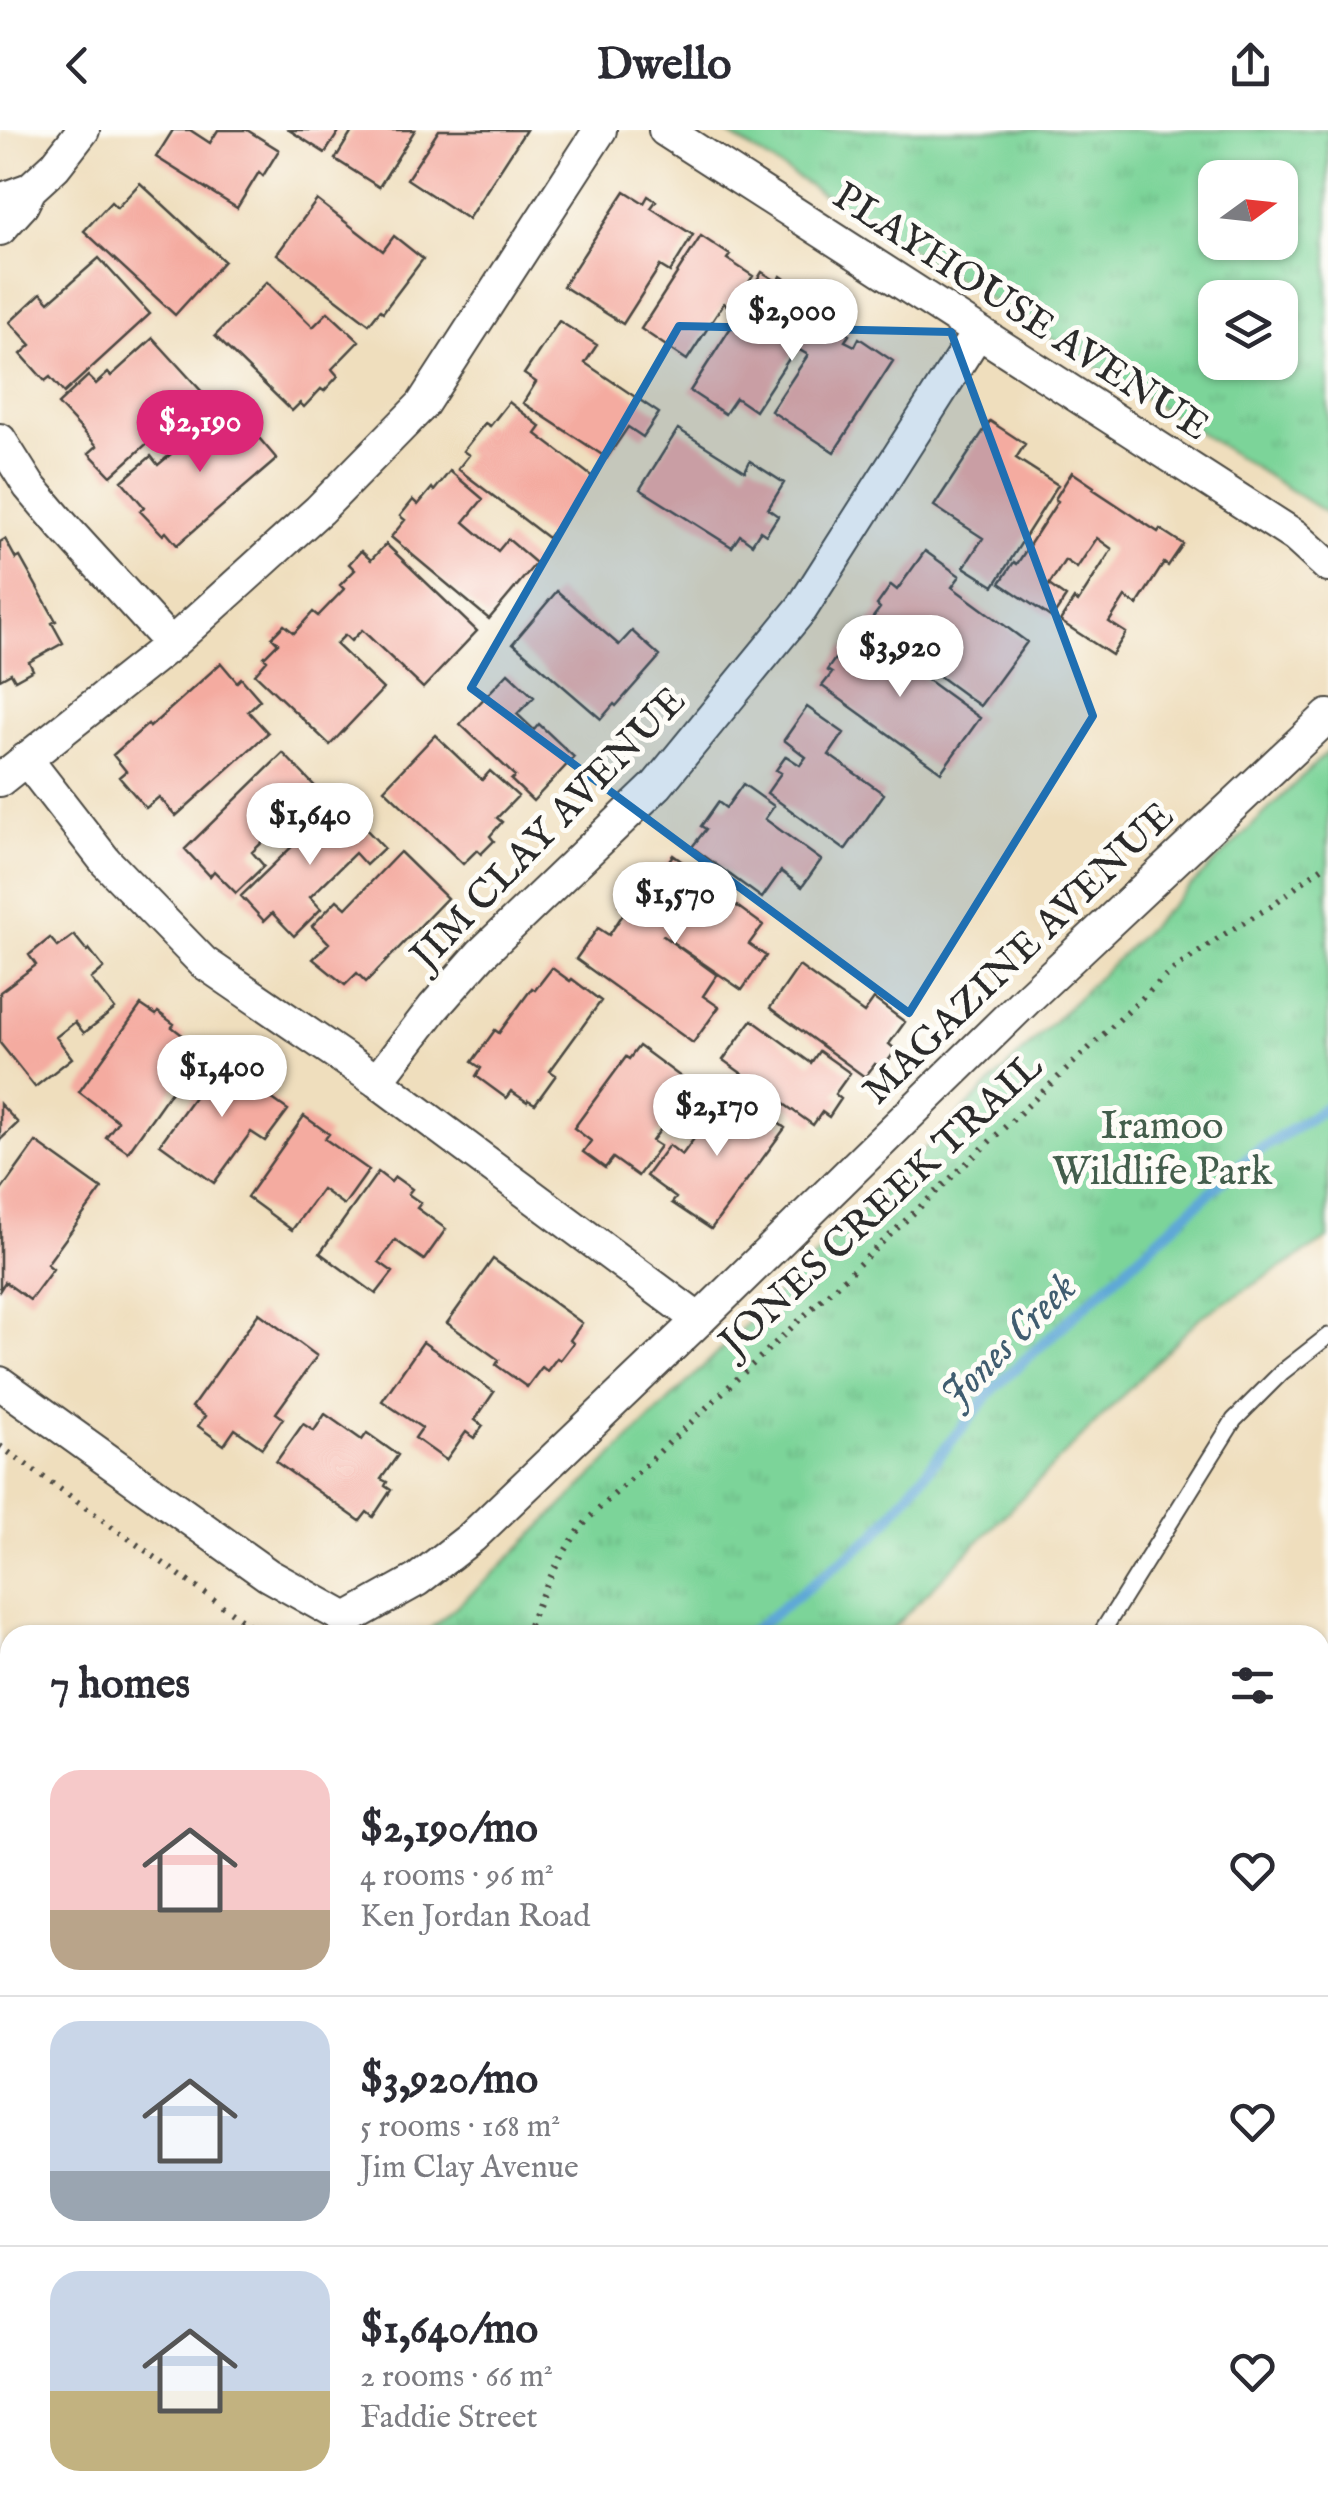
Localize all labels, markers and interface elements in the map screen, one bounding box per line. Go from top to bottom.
text: Dwello [597,37,731,94]
icon: back [50,38,105,93]
icon: share [1223,38,1278,93]
north arrow [1198,160,1298,260]
map controls [1198,160,1298,380]
street label: PLAYHOUSE AVENUE [822,172,1218,454]
pin: $2,000 [711,279,873,364]
button: layers [1198,280,1298,380]
text: $2,000 [748,291,836,332]
pin: $2,190 [119,390,281,475]
text: $2,190 [159,402,241,443]
pin: $3,920 [819,615,981,700]
text: $3,920 [859,627,941,668]
street label: JIM CLAY AVENUE [398,677,698,985]
pin: $1,640 [229,783,391,868]
street label: MAGAZINE AVENUE [853,792,1186,1117]
text: $1,640 [268,795,352,836]
pin: $1,570 [594,862,756,947]
text: $1,570 [635,874,715,915]
pin: $1,400 [141,1035,303,1120]
street label: JONES CREEK TRAIL [707,1042,1055,1371]
text: $1,400 [179,1047,265,1088]
pin: $2,170 [636,1074,798,1159]
text: $2,170 [675,1086,759,1127]
park label: Iramoo Wildlife Park [1052,1102,1273,1199]
water label: Jones Creek [930,1262,1089,1421]
icon: filters [1225,1658,1280,1713]
text: 7 homes [50,1659,190,1712]
text: $2,190/mo [360,1803,538,1856]
icon: home [130,1810,250,1930]
icon: heart [1225,1843,1280,1898]
text: 4 rooms · 96 m² [360,1856,554,1897]
text: Ken Jordan Road [360,1897,590,1938]
text: $3,920/mo [360,2054,538,2107]
icon: home [130,2061,250,2181]
icon: heart [1225,2094,1280,2149]
text: 5 rooms · 168 m² [360,2107,560,2148]
text: Jim Clay Avenue [360,2148,579,2189]
text: $1,640/mo [360,2304,538,2357]
icon: home [130,2311,250,2431]
icon: heart [1225,2344,1280,2399]
text: 2 rooms · 66 m² [360,2357,553,2398]
text: Faddie Street [360,2398,537,2439]

